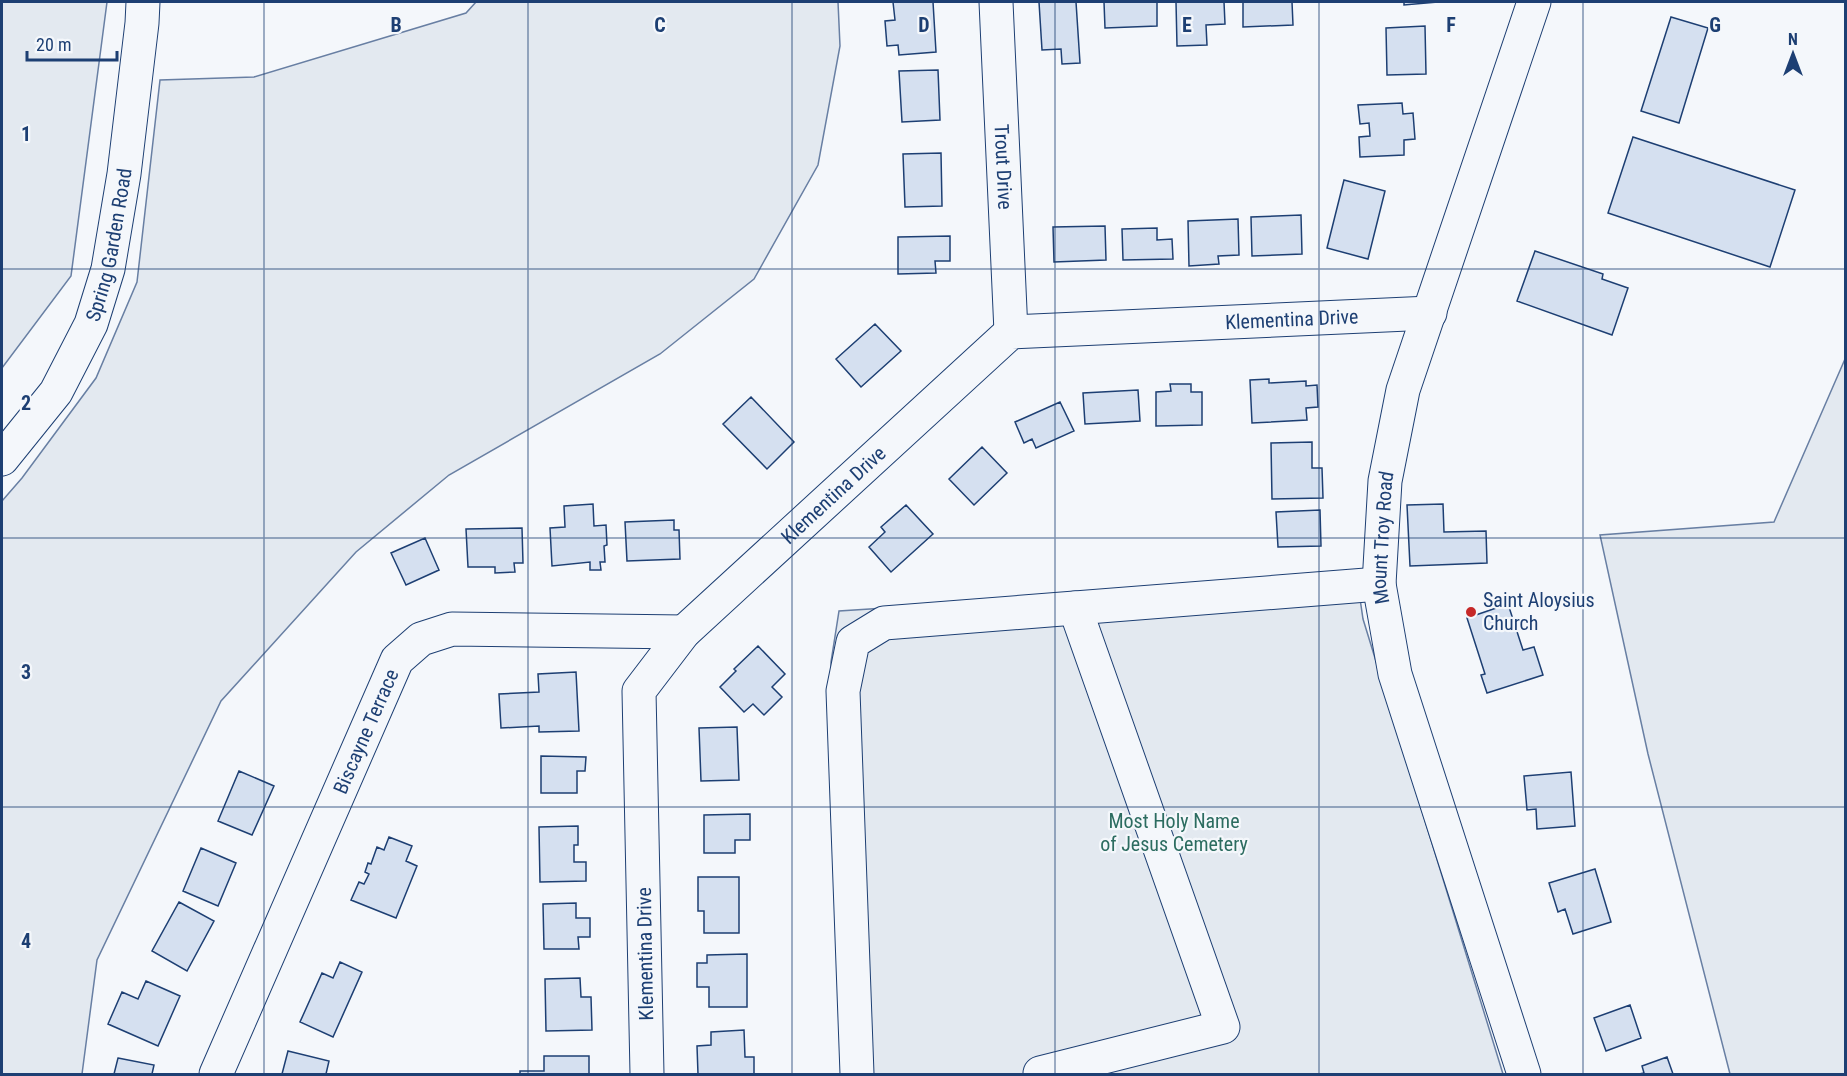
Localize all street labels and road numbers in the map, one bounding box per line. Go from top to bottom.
street label: Trout Drive [990,123,1017,210]
street label: Spring Garden Road [81,167,137,324]
street label: Klementina Drive [1225,304,1359,334]
street label: Klementina Drive [776,441,891,549]
street label: Mount Troy Road [1366,469,1399,606]
street label: Biscayne Terrace [328,665,404,797]
street label: Klementina Drive [632,887,658,1021]

